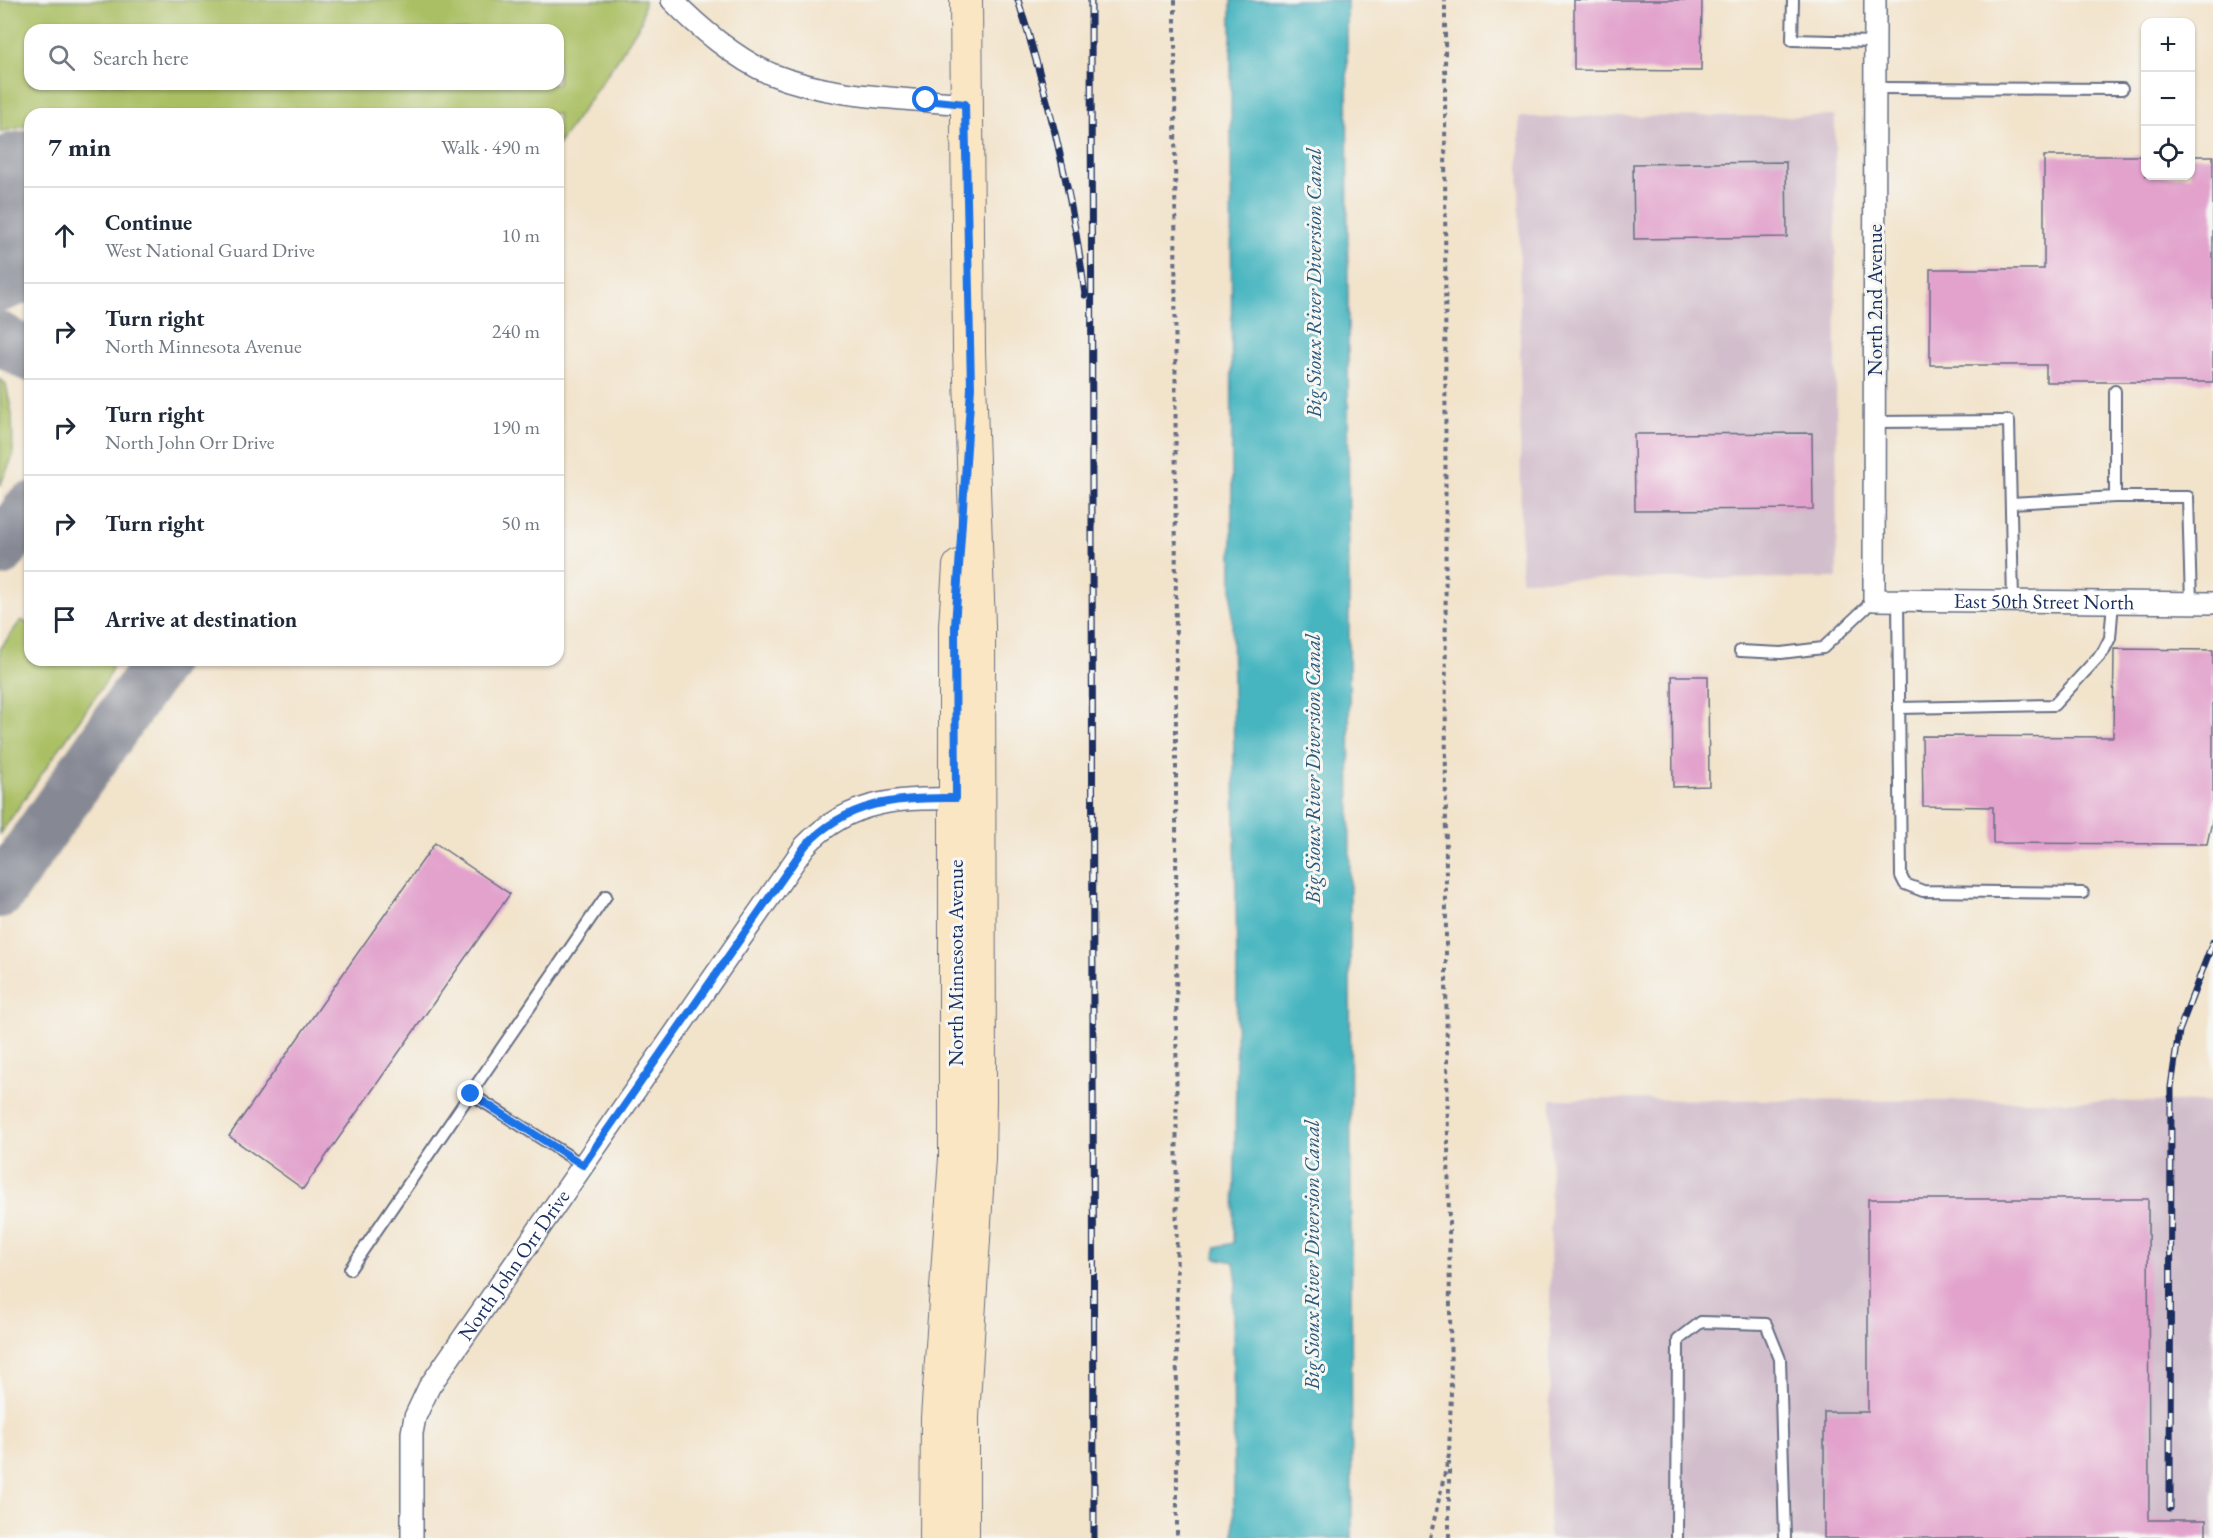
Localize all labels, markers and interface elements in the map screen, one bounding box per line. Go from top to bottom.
map controls [2141,18,2195,180]
button: + [2141,18,2195,72]
search box [24,24,564,90]
icon: search [45,41,78,74]
text: Search here [93,43,188,72]
button: − [2141,72,2195,126]
route start [912,86,938,112]
button: locate [2141,126,2195,180]
text: 7 min [48,130,111,164]
text: Walk · 490 m [441,134,540,160]
water label: Big Sioux River Diversion Canal [1299,147,1328,419]
text: Continue [105,208,192,237]
icon: ahead [48,219,81,252]
text: 10 m [501,222,540,248]
street label: North 2nd Avenue [1861,224,1888,376]
text: West National Guard Drive [105,237,315,263]
text: Turn right [105,304,204,333]
icon: right [48,315,81,348]
text: 240 m [492,318,540,344]
text: North Minnesota Avenue [105,333,302,359]
text: Turn right [105,400,204,429]
icon: right [48,411,81,444]
text: 190 m [492,414,540,440]
text: North John Orr Drive [105,429,275,455]
icon: right [48,507,81,540]
text: Turn right [105,509,204,538]
text: 50 m [501,510,540,536]
street label: East 50th Street North [1953,587,2135,615]
icon: arrive [48,603,81,636]
text: Arrive at destination [105,605,297,634]
water label: Big Sioux River Diversion Canal [1298,633,1327,905]
street label: North Minnesota Avenue [942,860,969,1066]
route end [457,1080,483,1106]
water label: Big Sioux River Diversion Canal [1297,1119,1326,1391]
street label: North John Orr Drive [451,1184,575,1346]

